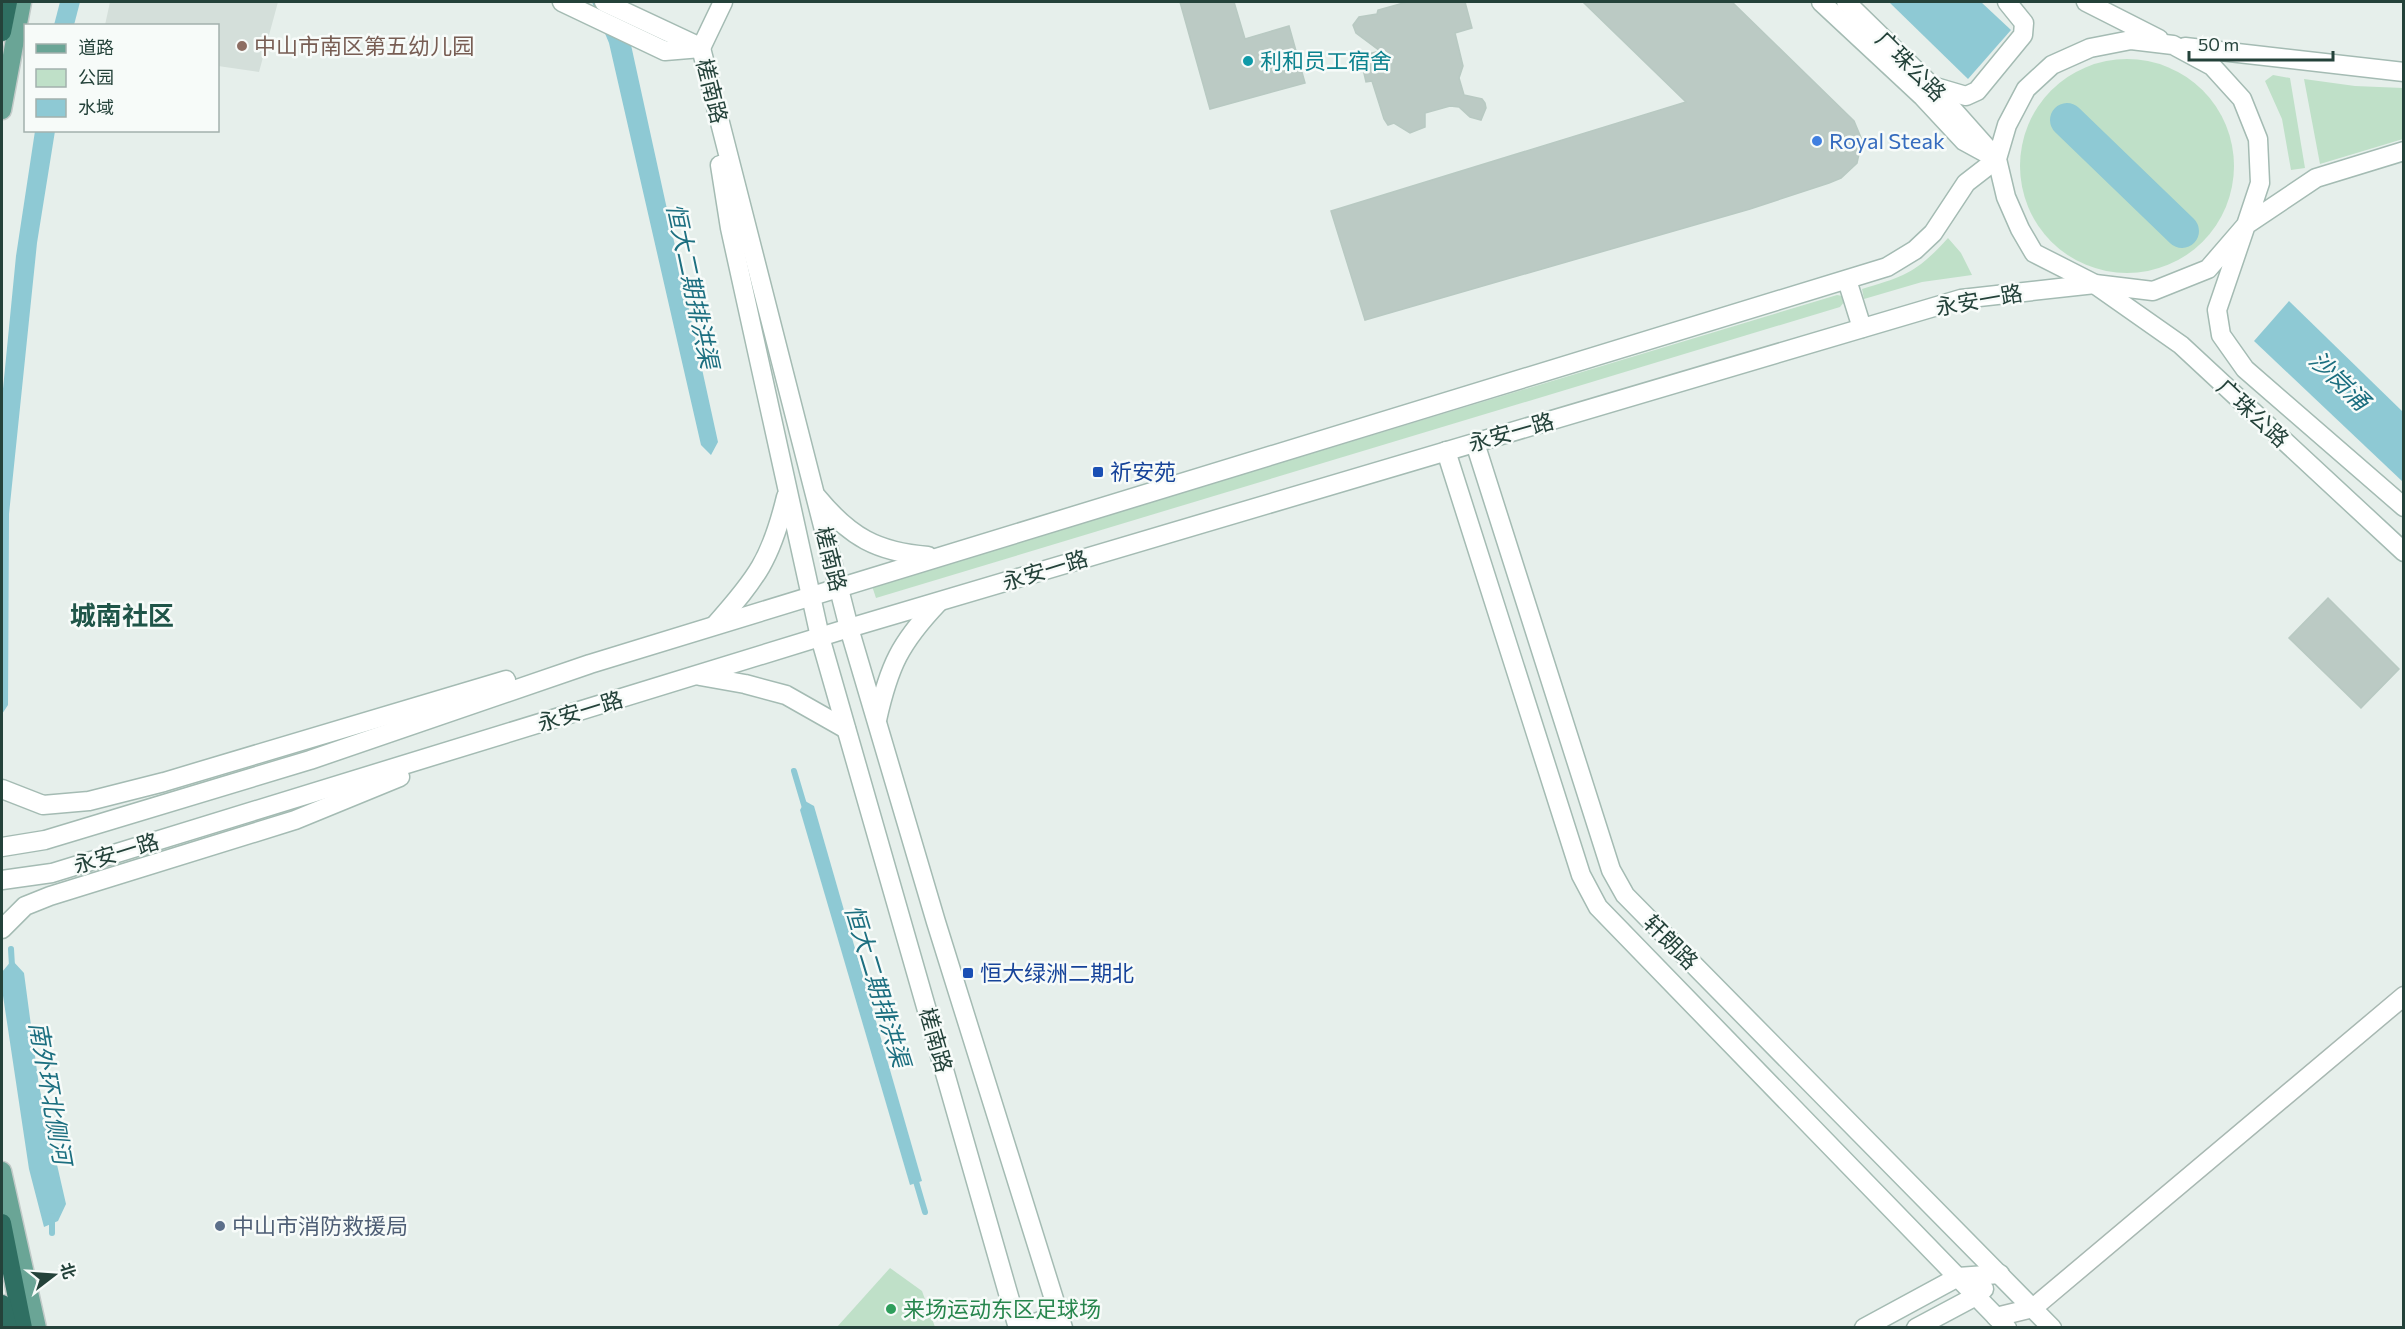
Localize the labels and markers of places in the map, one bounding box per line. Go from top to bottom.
place label: 中山市南区第五幼儿园 [254,32,474,59]
marker: 中山市南区第五幼儿园 [235,39,249,53]
place label: 利和员工宿舍 [1260,47,1392,74]
marker: 利和员工宿舍 [1241,54,1255,68]
place label: Royal Steak [1829,127,1945,154]
marker: Royal Steak [1810,134,1824,148]
place label: 祈安苑 [1110,458,1176,485]
marker: 祈安苑 [1091,465,1105,479]
place label: 恒大绿洲二期北 [980,959,1134,986]
marker: 恒大绿洲二期北 [961,966,975,980]
place label: 中山市消防救援局 [232,1212,408,1239]
marker: 中山市消防救援局 [213,1219,227,1233]
place label: 来场运动东区足球场 [903,1295,1101,1322]
marker: 来场运动东区足球场 [884,1302,898,1316]

